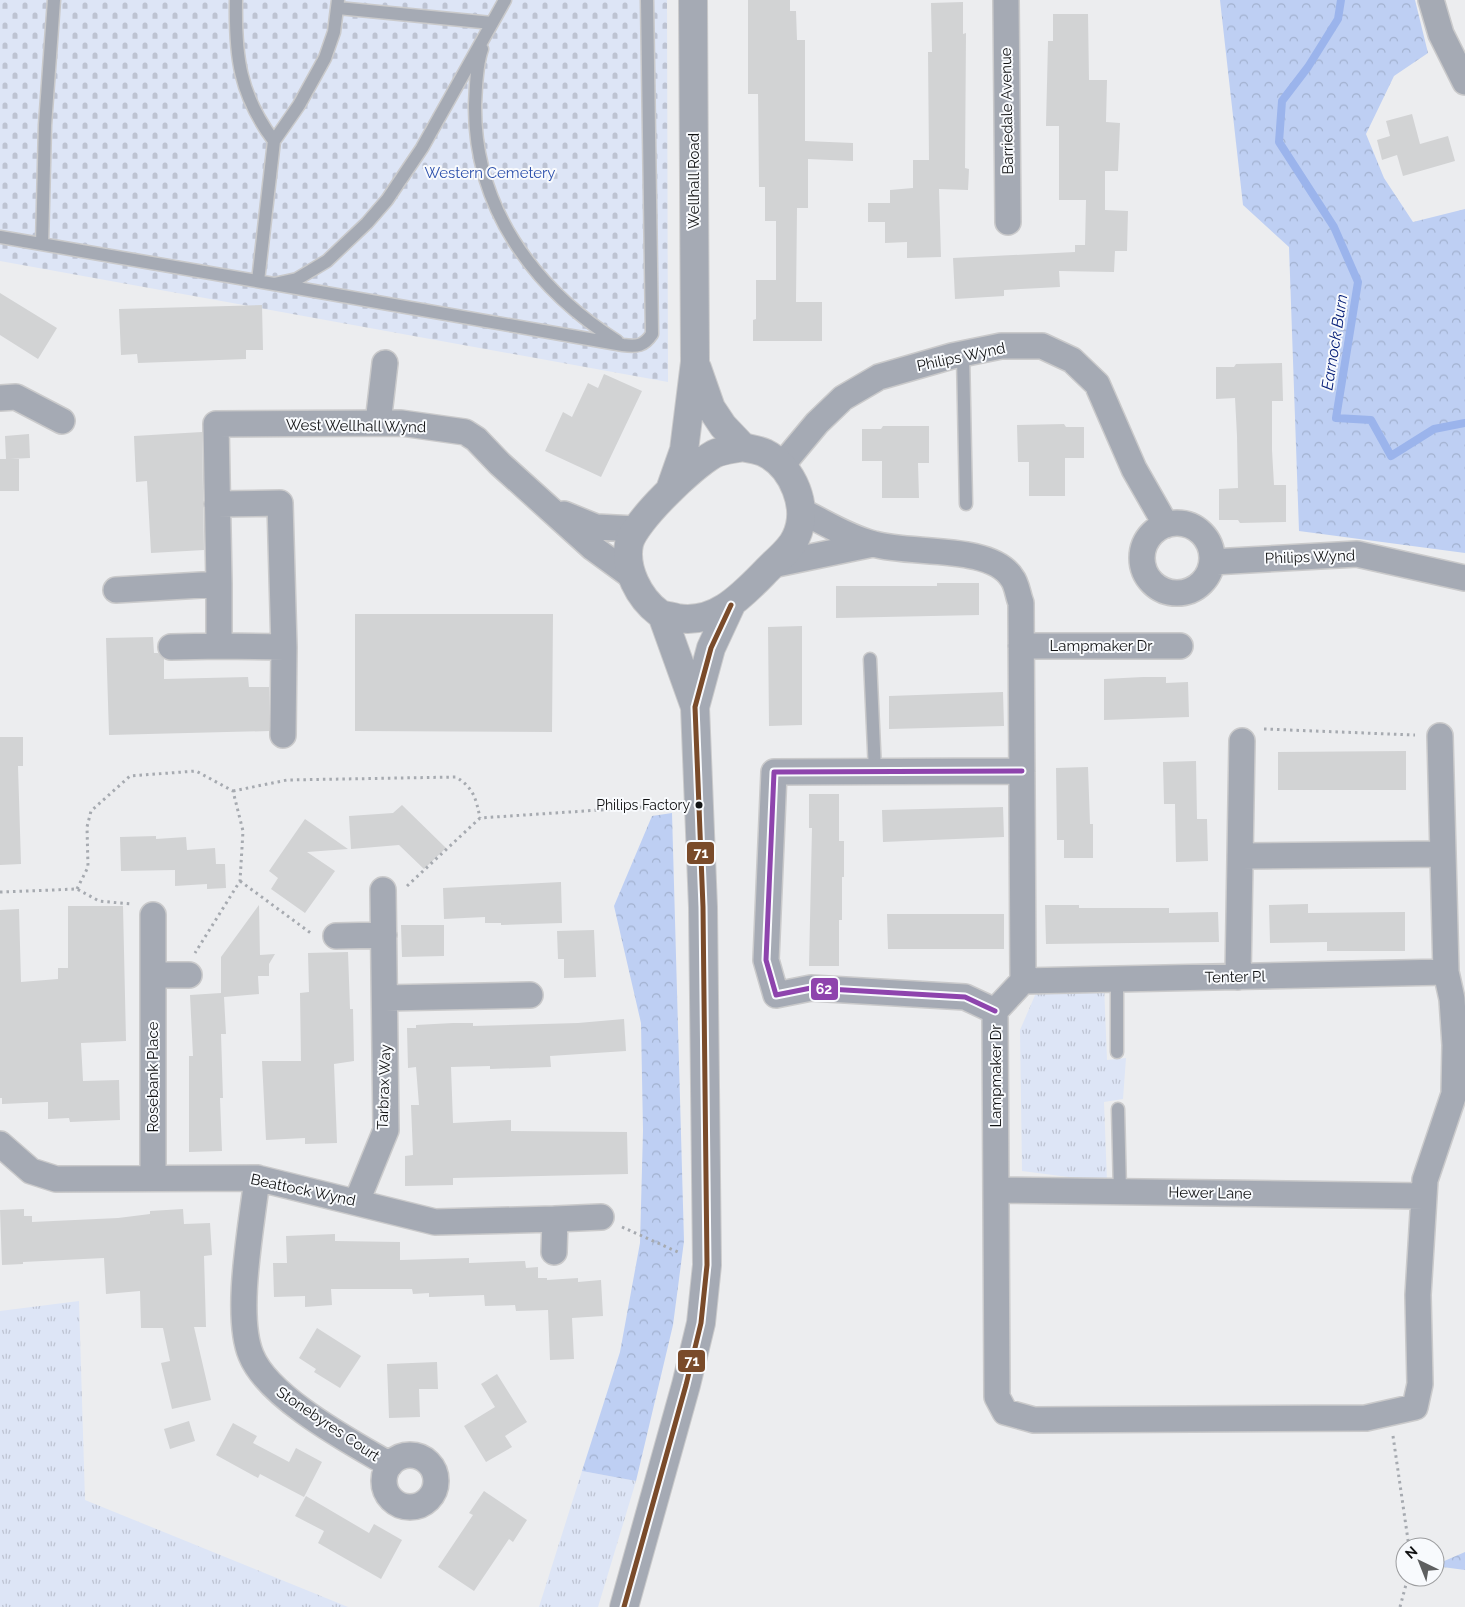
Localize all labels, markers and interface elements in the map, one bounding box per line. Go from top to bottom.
street label: Barriedale Avenue [997,47,1017,175]
street label: Wellhall Road [685,133,703,229]
park label: Western Cemetery [425,164,555,182]
water label: Earnock Burn [1318,293,1351,391]
street label: Philips Wynd [915,339,1007,375]
street label: West Wellhall Wynd [286,416,426,436]
street label: Philips Wynd [1265,546,1355,568]
street label: Lampmaker Dr [1049,637,1153,655]
place label: Philips Factory [596,797,690,813]
marker: Philips Factory [694,800,704,810]
line badge: 71 [686,841,715,865]
text: 71 [694,845,708,861]
street label: Tenter Pl [1204,967,1266,987]
line badge: 62 [810,977,839,1001]
text: 62 [816,981,832,997]
street label: Rosebank Place [144,1021,162,1133]
street label: Lampmaker Dr [987,1024,1005,1128]
street label: Tarbrax Way [374,1044,394,1130]
street label: Beattock Wynd [249,1170,357,1210]
street label: Hewer Lane [1168,1183,1252,1203]
line badge: 71 [677,1349,706,1373]
text: 71 [685,1353,699,1369]
street label: Stonebyres Court [273,1383,383,1465]
north arrow [1395,1537,1445,1587]
text: N [1402,1543,1420,1562]

